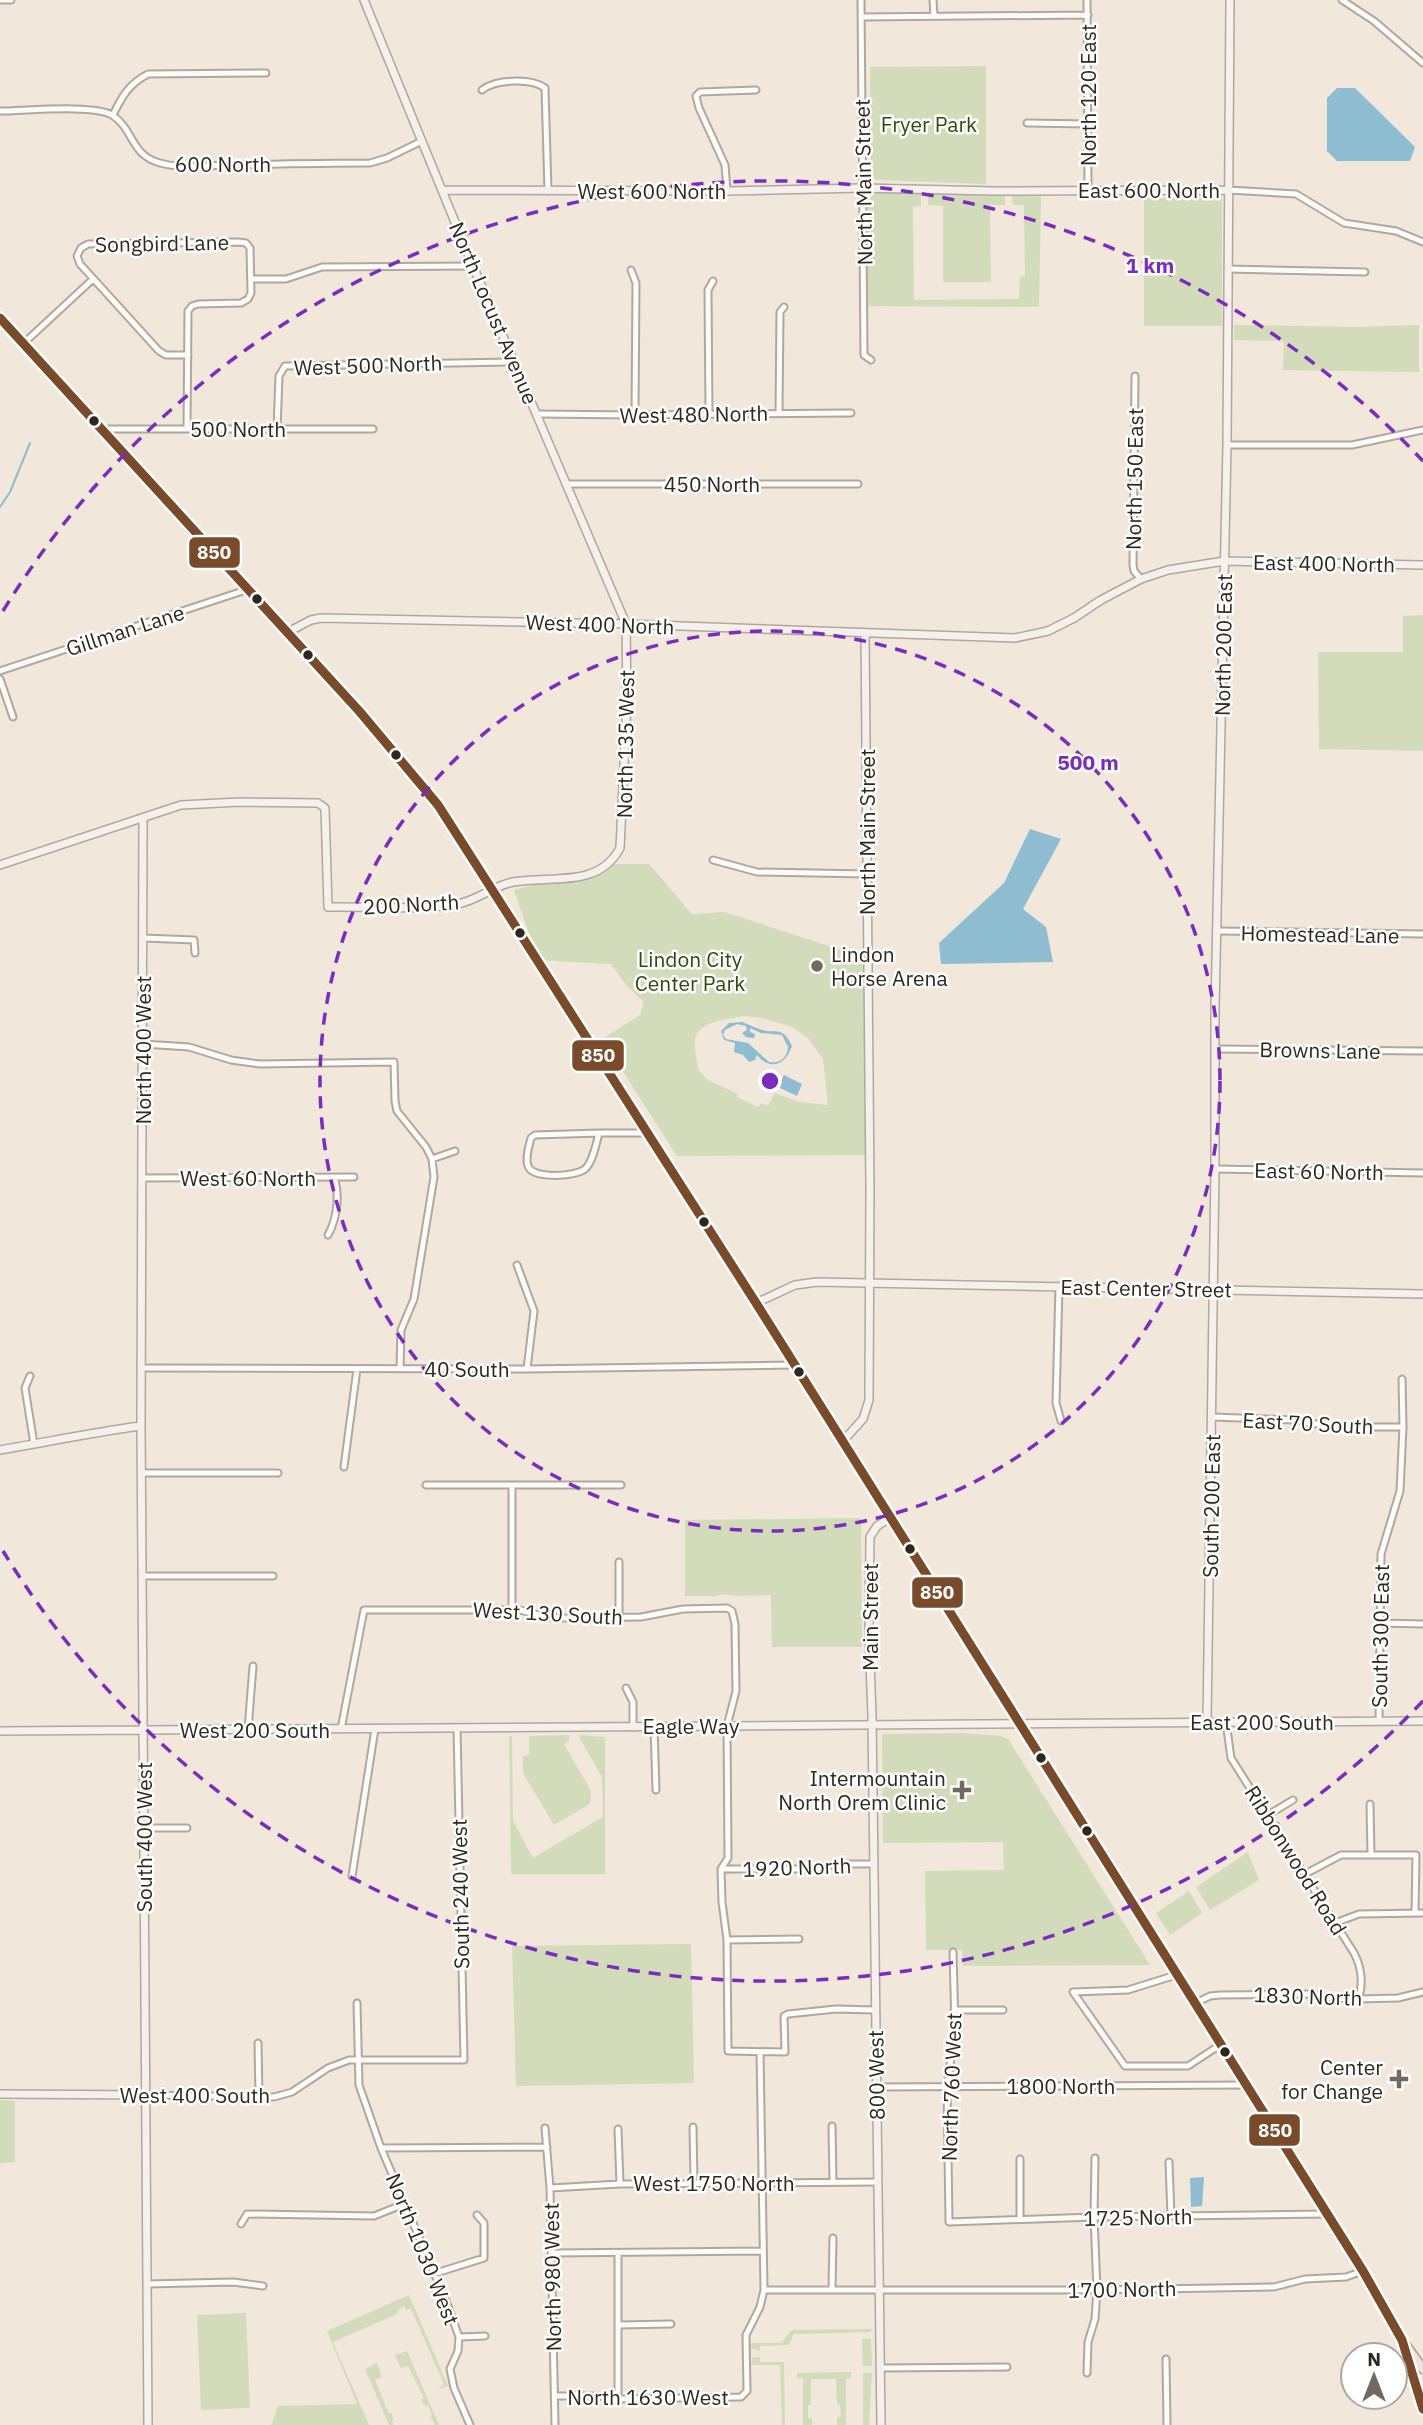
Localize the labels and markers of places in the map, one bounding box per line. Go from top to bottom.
unlabelled marker [87,414,101,428]
unlabelled marker [250,592,264,606]
unlabelled marker [301,648,315,662]
unlabelled marker [389,748,403,762]
unlabelled marker [513,926,527,940]
place label: Lindon Horse Arena [831,940,948,992]
marker: Lindon Horse Arena [809,958,825,974]
centre of rings [758,1069,782,1093]
unlabelled marker [697,1215,711,1229]
unlabelled marker [792,1365,806,1379]
unlabelled marker [903,1542,917,1556]
unlabelled marker [1034,1751,1048,1765]
place label: Intermountain North Orem Clinic [778,1764,946,1816]
marker: Intermountain North Orem Clinic [952,1780,972,1800]
unlabelled marker [1080,1824,1094,1838]
unlabelled marker [1218,2045,1232,2059]
place label: Center for Change [1281,2053,1383,2105]
marker: Center for Change [1389,2069,1409,2089]

